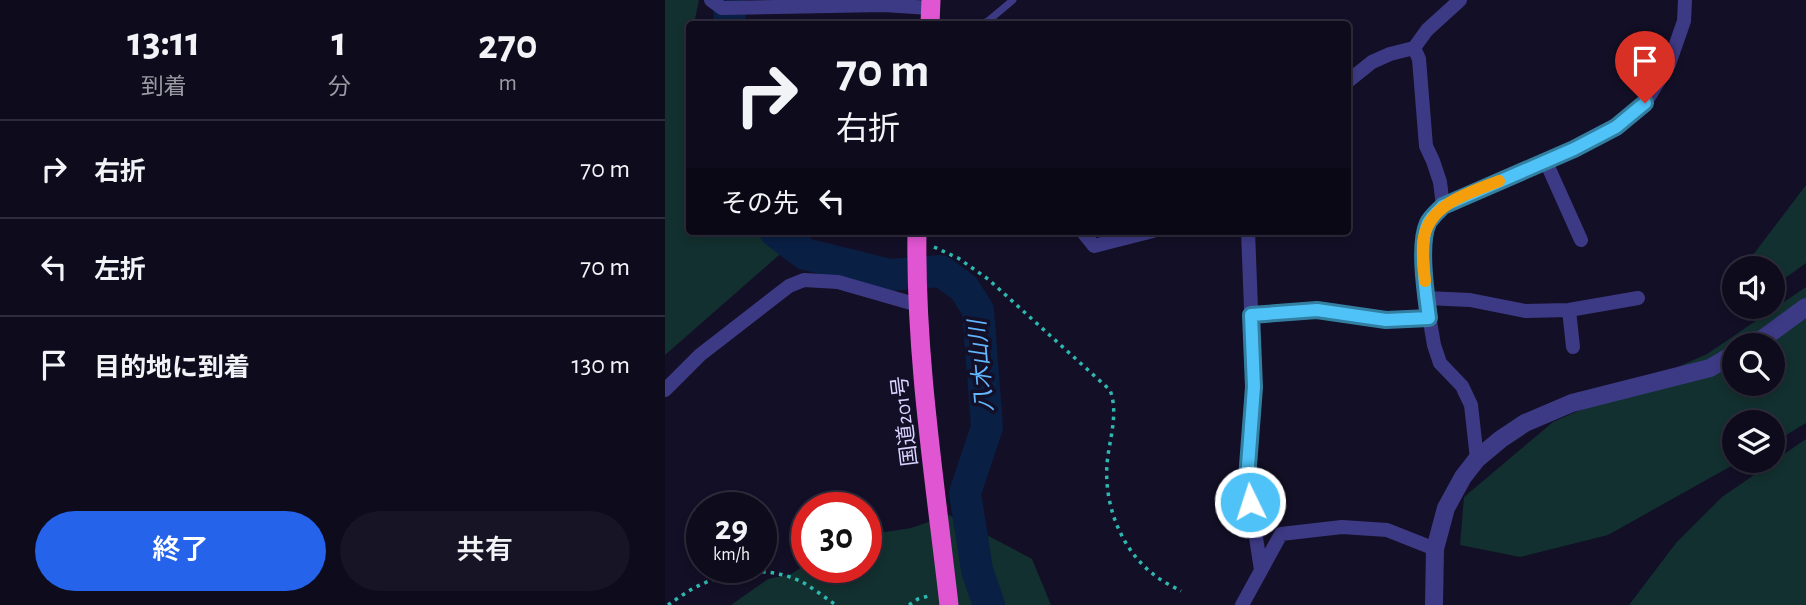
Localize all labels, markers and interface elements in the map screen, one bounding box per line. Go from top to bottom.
text: 13:11 [127,21,200,63]
text: 1 [332,21,347,63]
text: 270 [478,24,538,66]
pin [1615,31,1675,103]
icon: arrive [1626,42,1664,80]
text: 70 m [836,47,930,96]
icon: right [721,49,812,140]
text: m [499,72,517,95]
text: 到着 [141,76,187,99]
text: 分 [328,76,351,99]
text: 右折 [836,113,900,145]
icon: right [35,150,73,188]
text: 70 m [580,156,630,182]
text: 右折 [94,159,146,185]
icon: left [813,182,851,220]
text: その先 [721,191,799,217]
icon: left [35,248,73,286]
text: 70 m [580,254,630,280]
map controls [1722,256,1785,473]
button: sound [1722,256,1785,319]
text: 左折 [94,257,146,283]
water label: 八木山川 [964,316,997,413]
button: search [1722,333,1785,396]
icon: arrive [35,346,73,384]
text: 130 m [572,352,630,378]
text: 目的地に到着 [94,355,250,381]
street label: 国道201号 [888,375,921,468]
button: layers [1722,410,1785,473]
position arrow [1213,465,1287,539]
speed limit sign: 30 [791,492,882,583]
button: 終了 [35,511,326,591]
button: 共有 [340,511,630,591]
text: 29 [715,511,748,546]
text: km/h [713,546,750,564]

